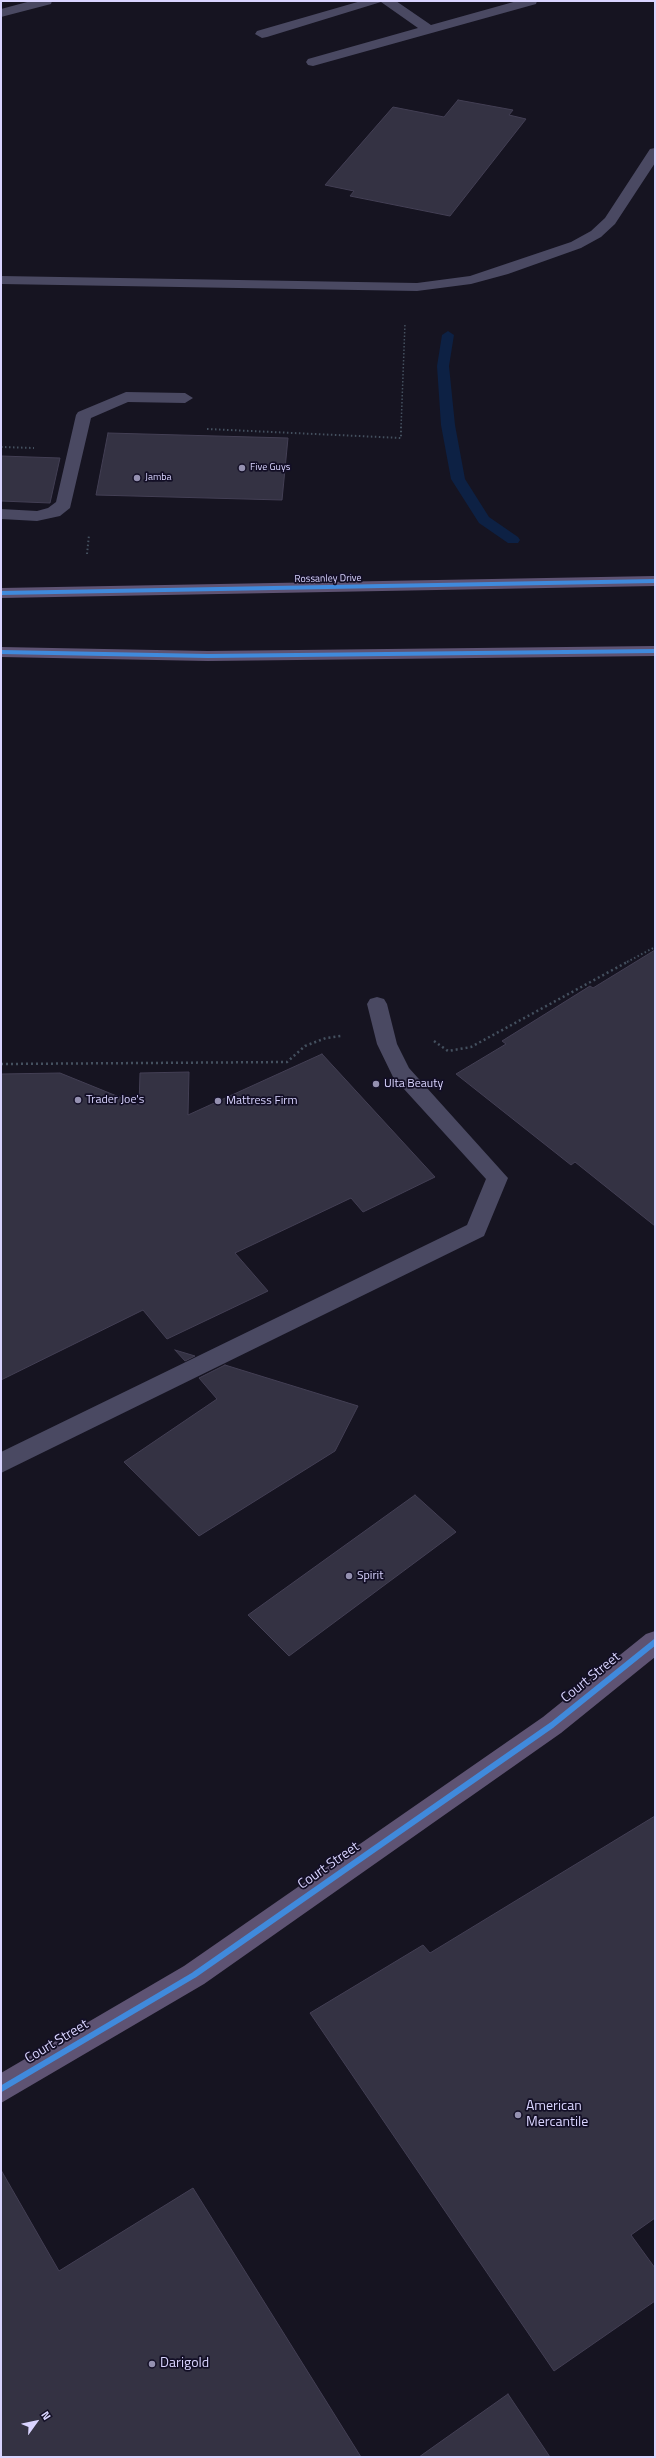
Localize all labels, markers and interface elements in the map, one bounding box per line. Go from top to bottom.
place label: Five Guys [250,462,290,474]
marker: Five Guys [237,463,247,473]
place label: Jamba [145,472,172,484]
marker: Jamba [132,473,142,483]
street label: Rossanley Drive [294,572,362,586]
place label: Ulta Beauty [384,1077,443,1091]
marker: Ulta Beauty [371,1079,381,1089]
place label: Trader Joe's [86,1093,144,1107]
place label: Mattress Firm [226,1094,298,1108]
marker: Trader Joe's [73,1095,83,1105]
marker: Mattress Firm [213,1096,223,1106]
place label: Spirit [357,1569,383,1583]
marker: Spirit [344,1571,354,1581]
street label: Court Street [558,1649,624,1707]
street label: Court Street [295,1839,363,1893]
street label: Court Street [22,2016,92,2068]
place label: American Mercantile [526,2099,588,2132]
marker: American Mercantile [513,2110,523,2120]
place label: Darigold [160,2356,209,2372]
marker: Darigold [147,2359,157,2369]
north arrow [16,2402,56,2442]
text: N [37,2408,55,2423]

